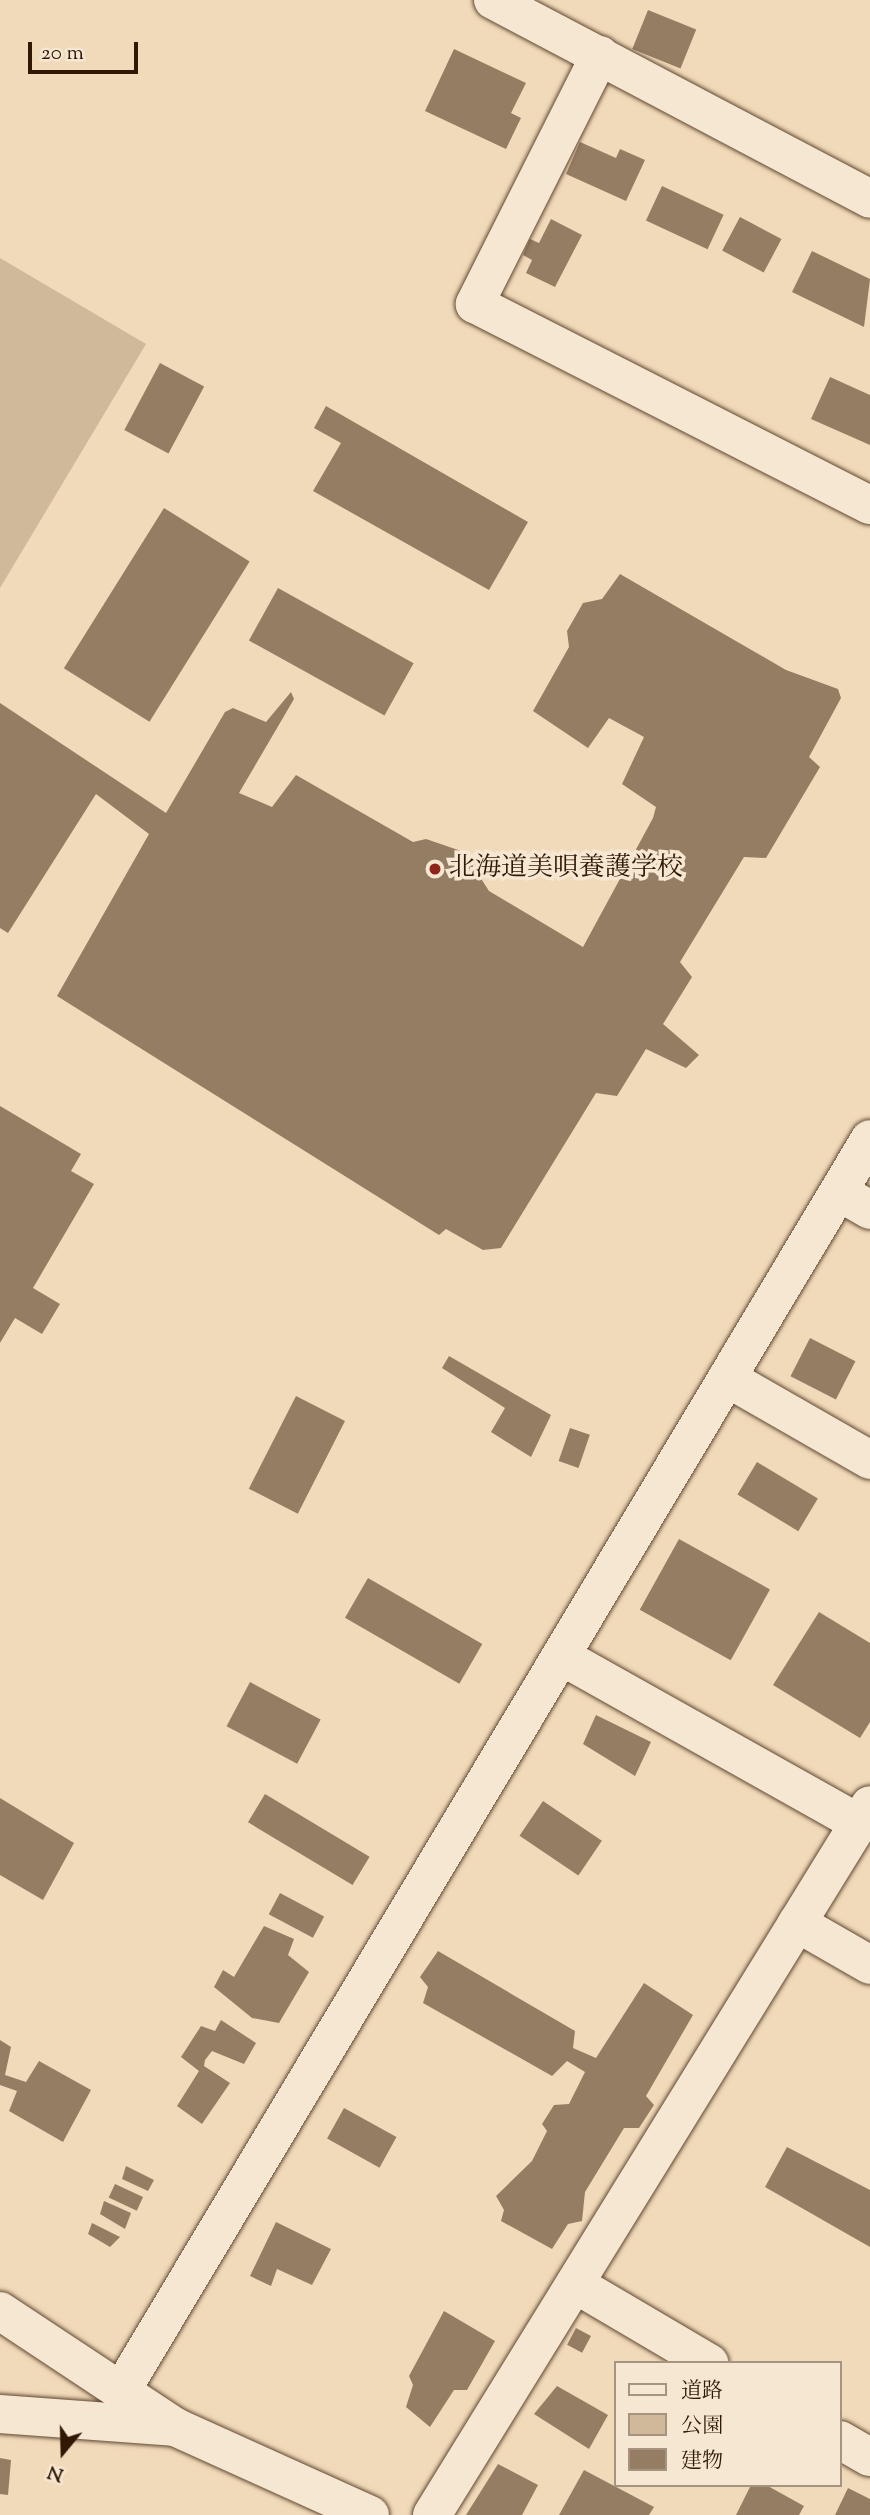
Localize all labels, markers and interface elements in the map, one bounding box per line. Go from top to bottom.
scale bar [32,28,142,72]
text: 20 m [41,39,84,69]
place label: 北海道美唄養護学校 [449,853,683,885]
marker: 北海道美唄養護学校 [427,861,443,877]
legend [614,2361,842,2487]
text: 道路 [681,2377,723,2407]
text: 公園 [681,2412,723,2442]
north arrow [28,2417,98,2487]
text: 建物 [681,2447,723,2477]
text: N [44,2457,68,2488]

